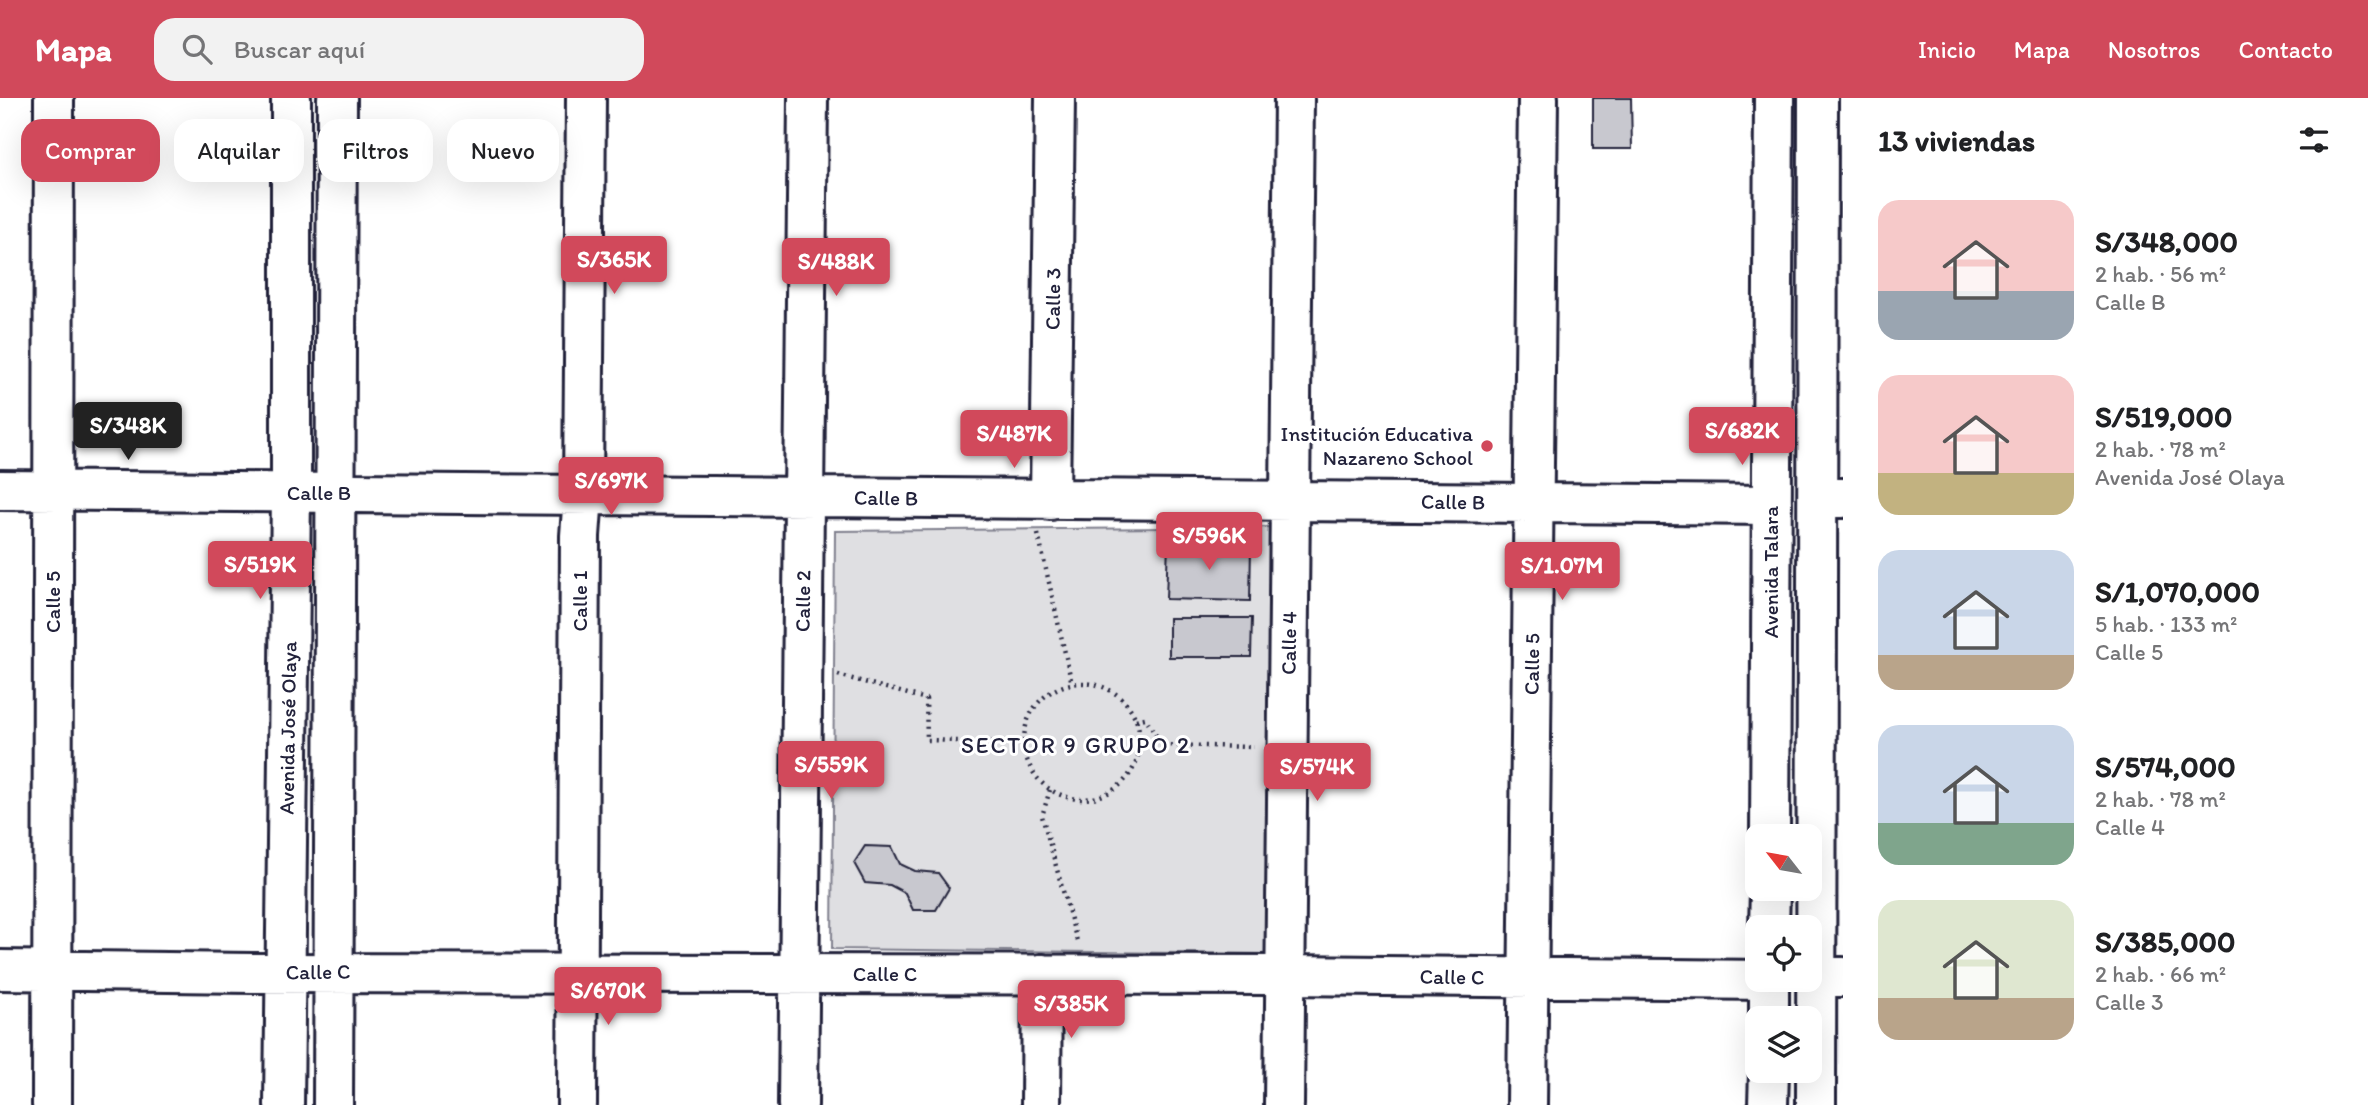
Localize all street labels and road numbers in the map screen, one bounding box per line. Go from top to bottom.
street label: Calle 3 [1039,268,1066,330]
street label: Calle B [287,480,351,505]
street label: Calle B [854,484,918,511]
street label: Calle B [1421,488,1485,515]
street label: Avenida Talara [1758,506,1783,638]
street label: Calle 1 [567,570,592,631]
street label: Calle 2 [789,570,816,632]
street label: Calle 5 [40,571,65,633]
street label: Calle 4 [1275,611,1302,675]
street label: Calle 5 [1518,633,1545,695]
street label: Avenida José Olaya [273,641,302,815]
street label: Calle C [286,958,350,985]
street label: Calle C [853,961,917,986]
street label: Calle C [1420,963,1484,990]

